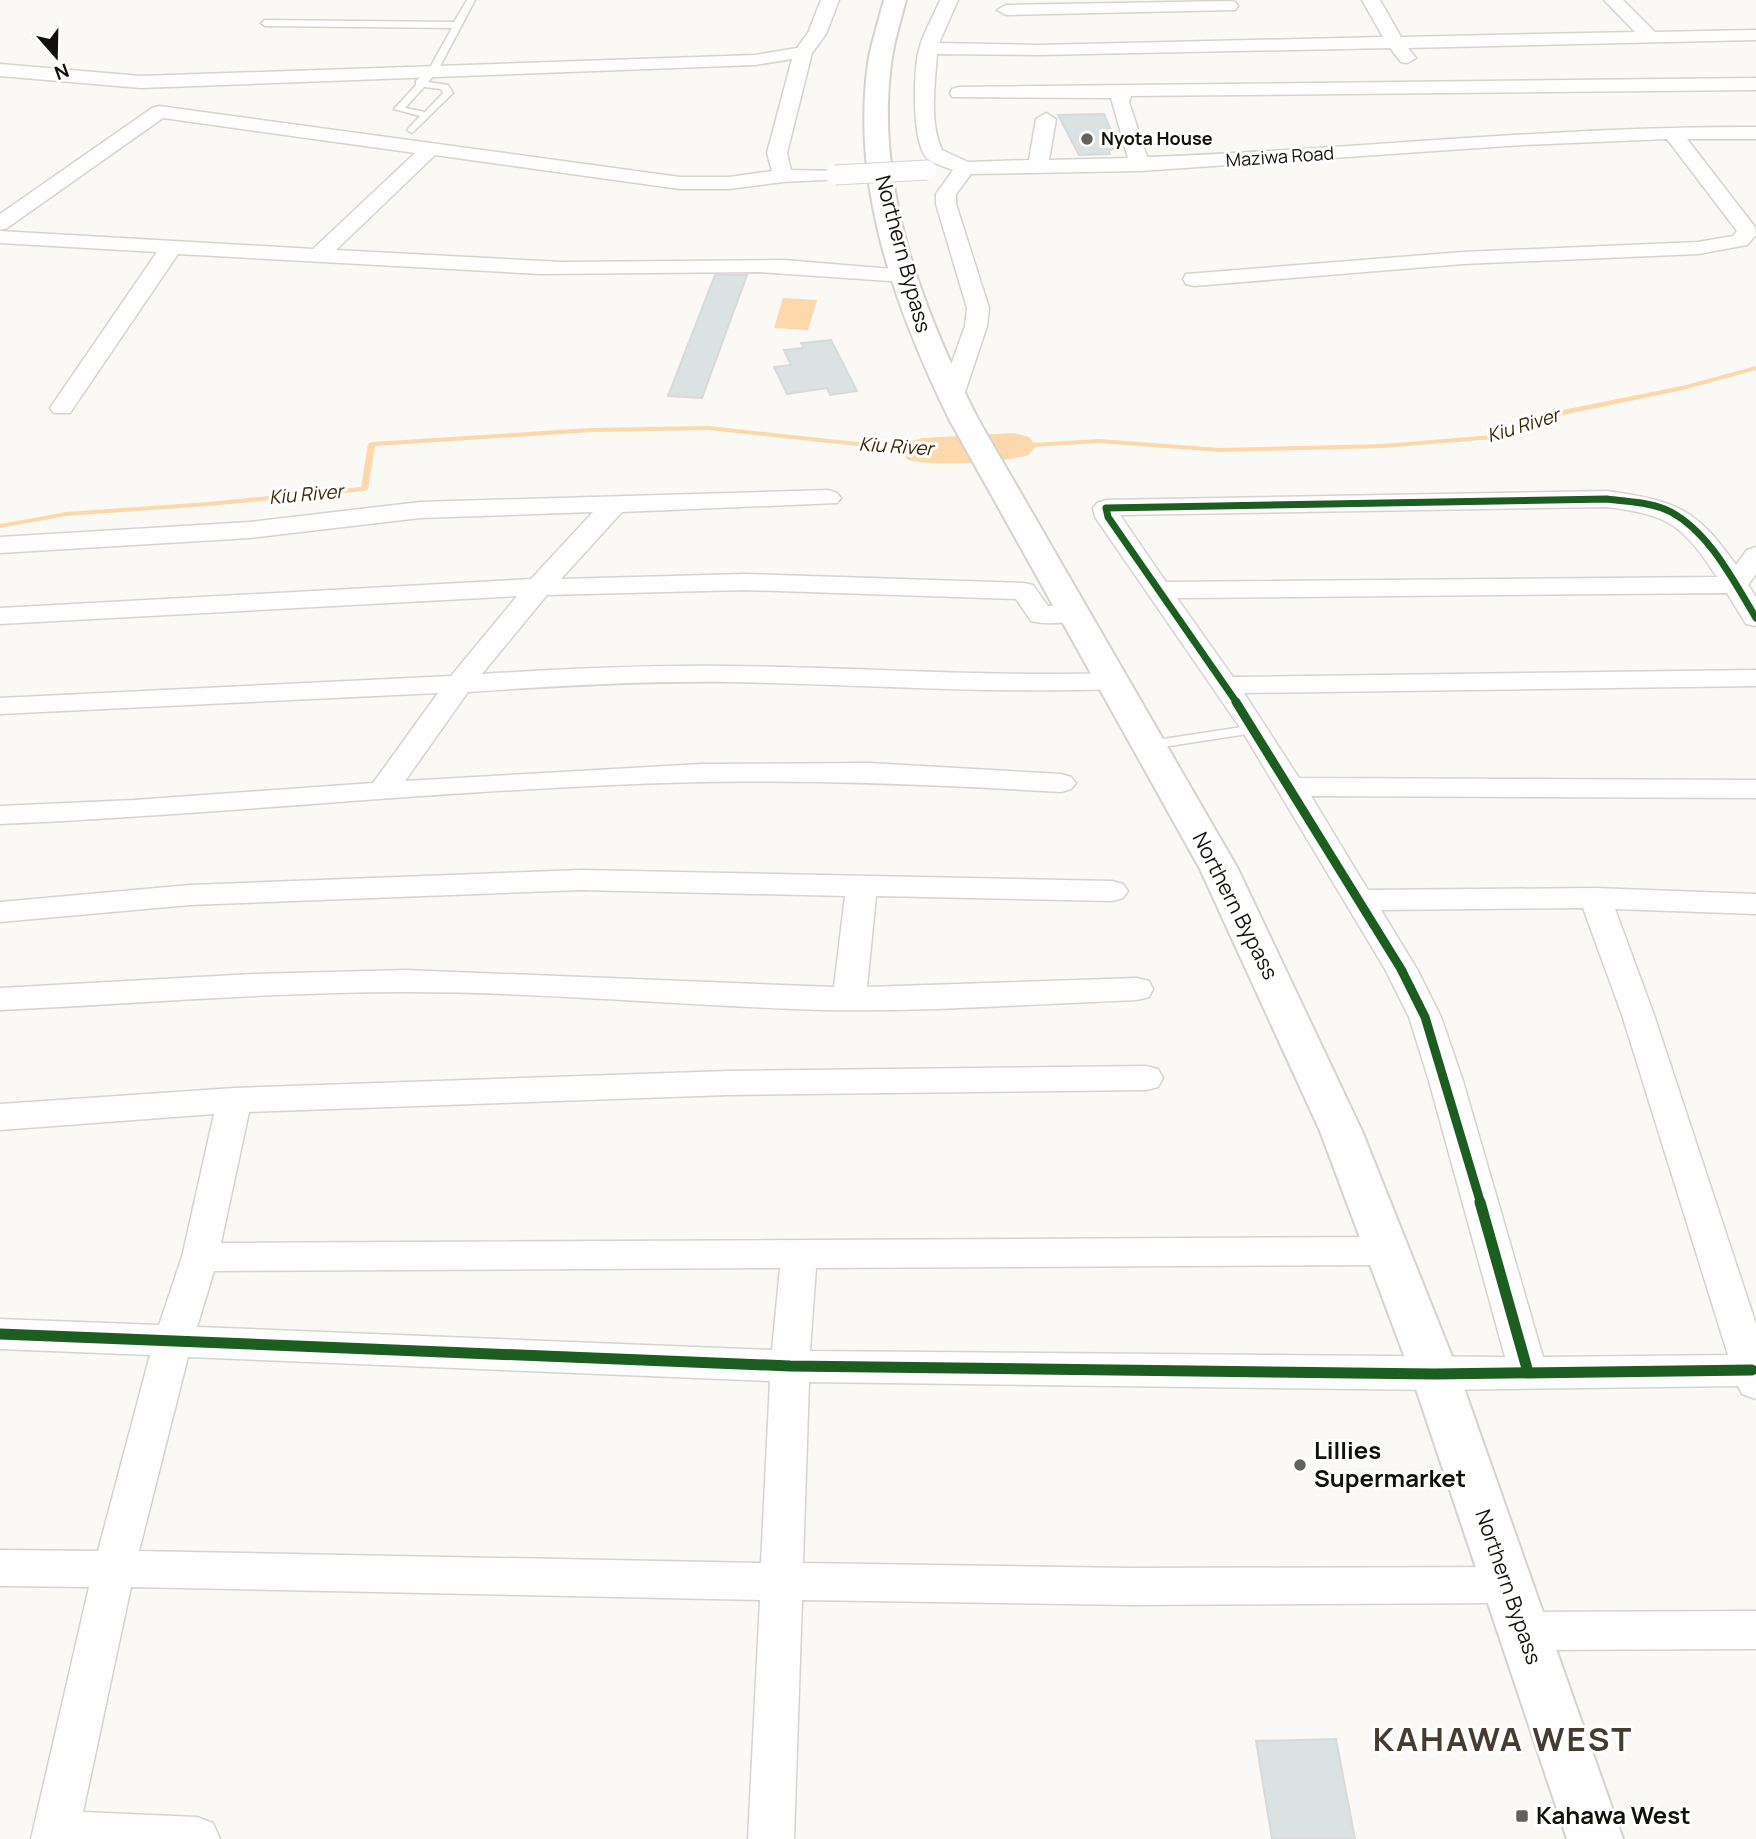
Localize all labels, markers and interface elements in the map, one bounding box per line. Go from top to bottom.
north arrow [21,21,91,91]
text: N [51,57,73,87]
place label: Nyota House [1101,126,1213,150]
marker: Nyota House [1079,131,1095,147]
street label: Maziwa Road [1225,140,1335,172]
street label: Northern Bypass [869,172,938,336]
water label: Kiu River [1484,401,1564,448]
water label: Kiu River [858,430,936,462]
water label: Kiu River [268,478,346,510]
street label: Northern Bypass [1187,827,1285,984]
place label: Lillies Supermarket [1314,1433,1466,1494]
marker: Lillies Supermarket [1292,1457,1308,1473]
street label: Northern Bypass [1469,1506,1549,1668]
district label: KAHAWA WEST [1373,1716,1633,1761]
place label: Kahawa West [1536,1798,1691,1831]
marker: Kahawa West [1514,1808,1530,1824]

